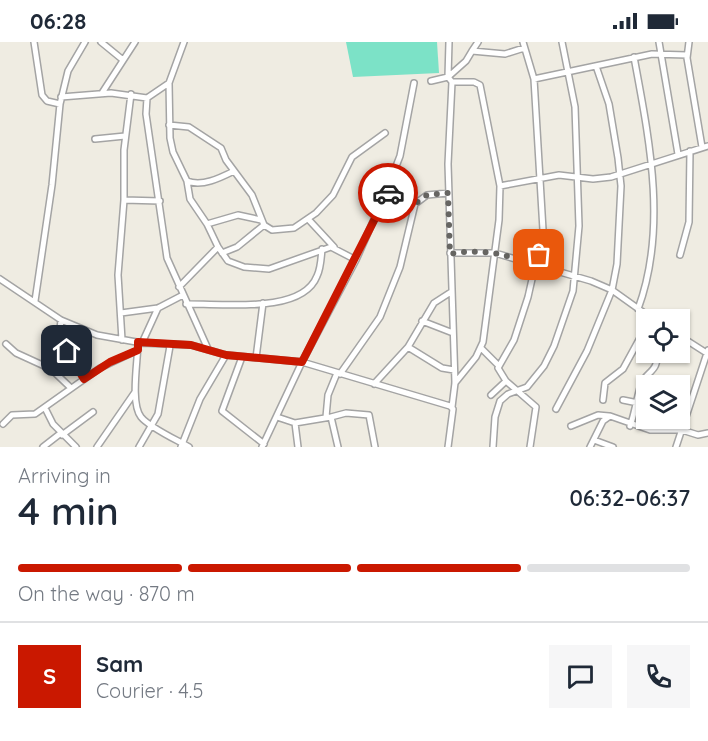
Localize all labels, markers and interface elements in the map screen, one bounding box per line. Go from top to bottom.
text: 06:28 [30,7,86,35]
courier [358,163,418,223]
icon: car [372,177,405,210]
pin [513,229,564,280]
icon: bag [522,238,555,271]
map controls [636,309,690,429]
button: locate [636,309,690,363]
pin [41,325,92,376]
icon: home [50,334,83,367]
button: layers [636,375,690,429]
text: Arriving in [18,463,111,488]
text: 06:32–06:37 [569,484,690,512]
text: 4 min [18,486,119,535]
text: On the way · 870 m [18,581,195,606]
button: chat [549,645,612,708]
button: phone [627,645,690,708]
text: Sam [96,650,143,678]
text: S [43,662,56,690]
text: Courier · 4.5 [96,678,203,703]

